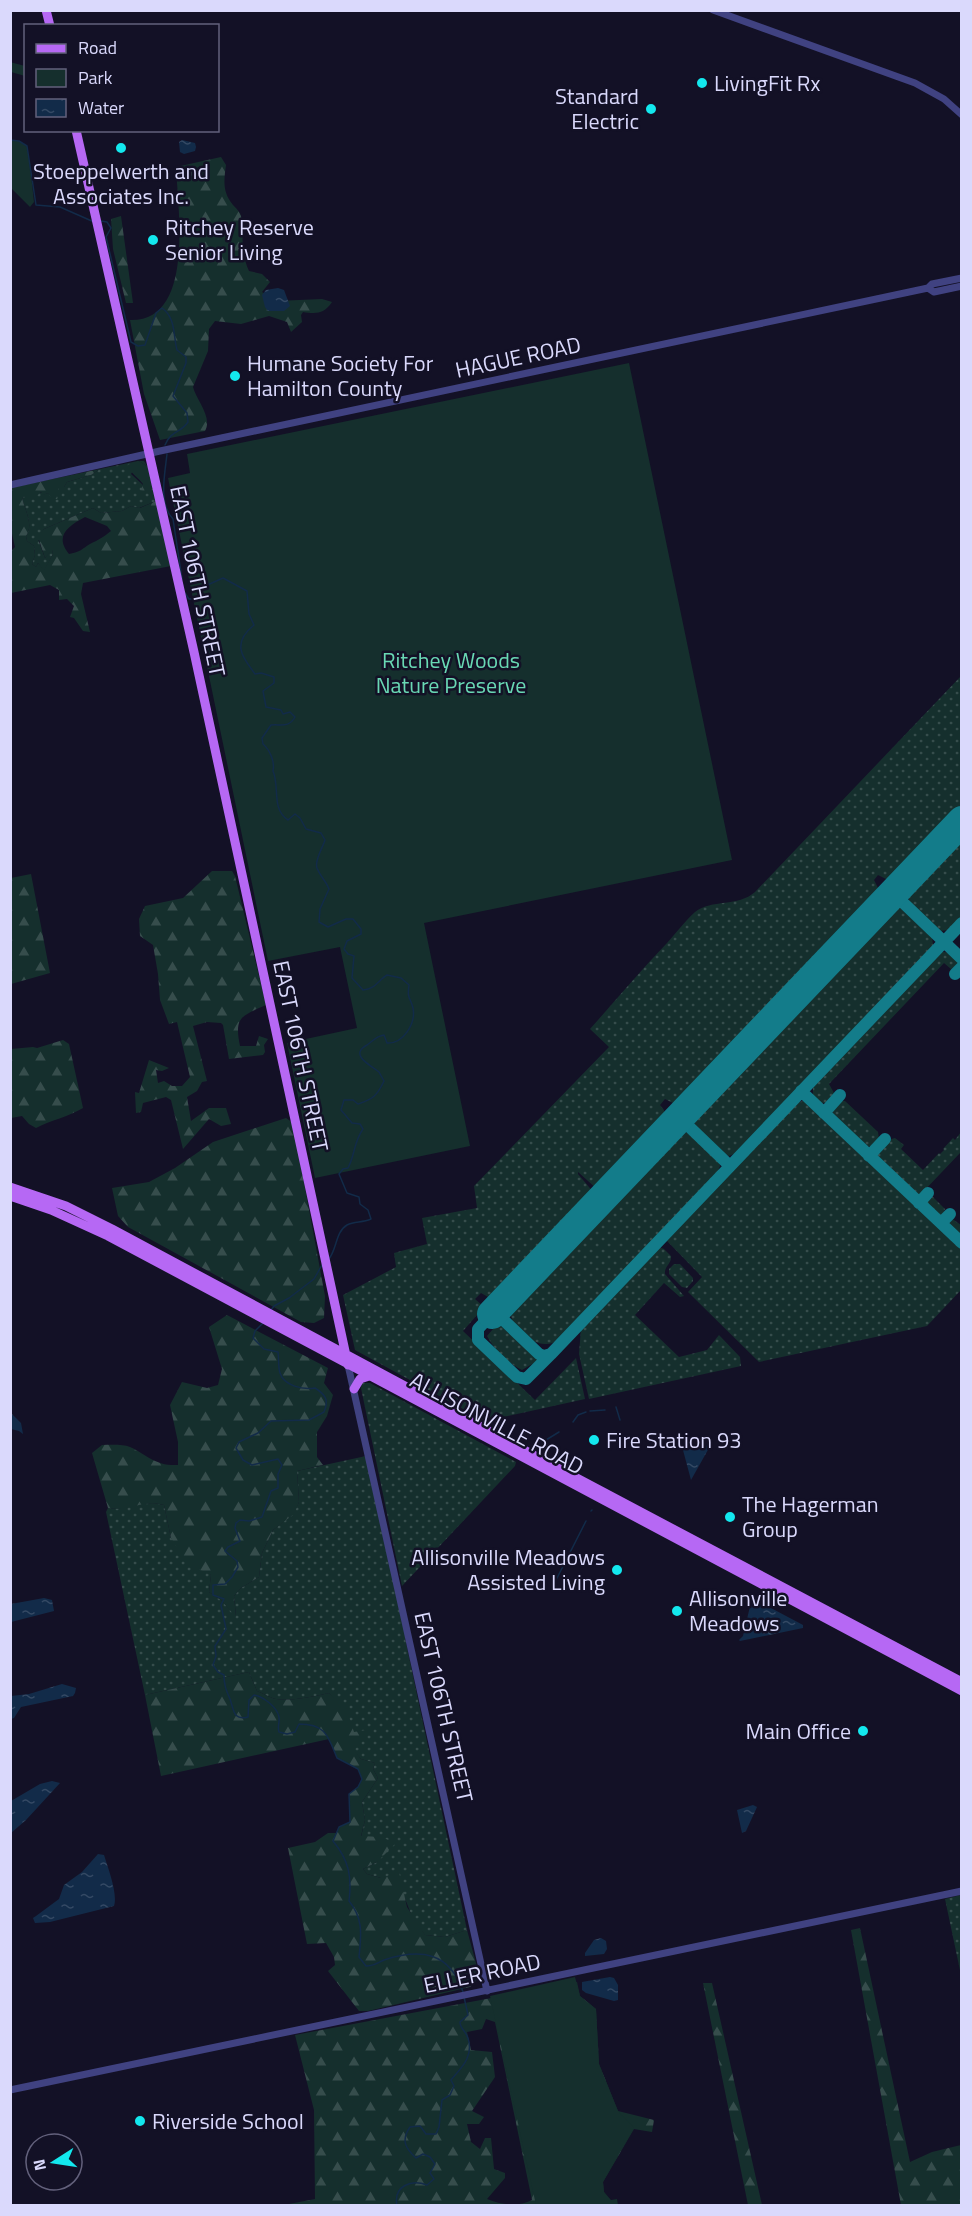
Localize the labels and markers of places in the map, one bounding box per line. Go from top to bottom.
place label: LivingFit Rx [714,66,820,100]
marker: LivingFit Rx [695,76,709,90]
place label: Standard Electric [555,79,639,138]
marker: Standard Electric [644,102,658,116]
marker: Stoeppelwerth and Associates Inc. [114,141,128,155]
place label: Stoeppelwerth and Associates Inc. [33,154,209,213]
place label: Ritchey Reserve Senior Living [165,210,314,269]
marker: Ritchey Reserve Senior Living [146,233,160,247]
place label: Humane Society For Hamilton County [247,346,434,405]
marker: Humane Society For Hamilton County [228,369,242,383]
place label: Fire Station 93 [606,1423,742,1457]
marker: Fire Station 93 [587,1433,601,1447]
place label: The Hagerman Group [742,1487,878,1546]
marker: The Hagerman Group [723,1510,737,1524]
place label: Allisonville Meadows Assisted Living [411,1540,605,1599]
marker: Allisonville Meadows Assisted Living [610,1563,624,1577]
place label: Allisonville Meadows [689,1581,787,1640]
marker: Allisonville Meadows [670,1604,684,1618]
place label: Main Office [746,1714,851,1748]
marker: Main Office [856,1724,870,1738]
place label: Riverside School [152,2104,304,2138]
marker: Riverside School [133,2114,147,2128]

